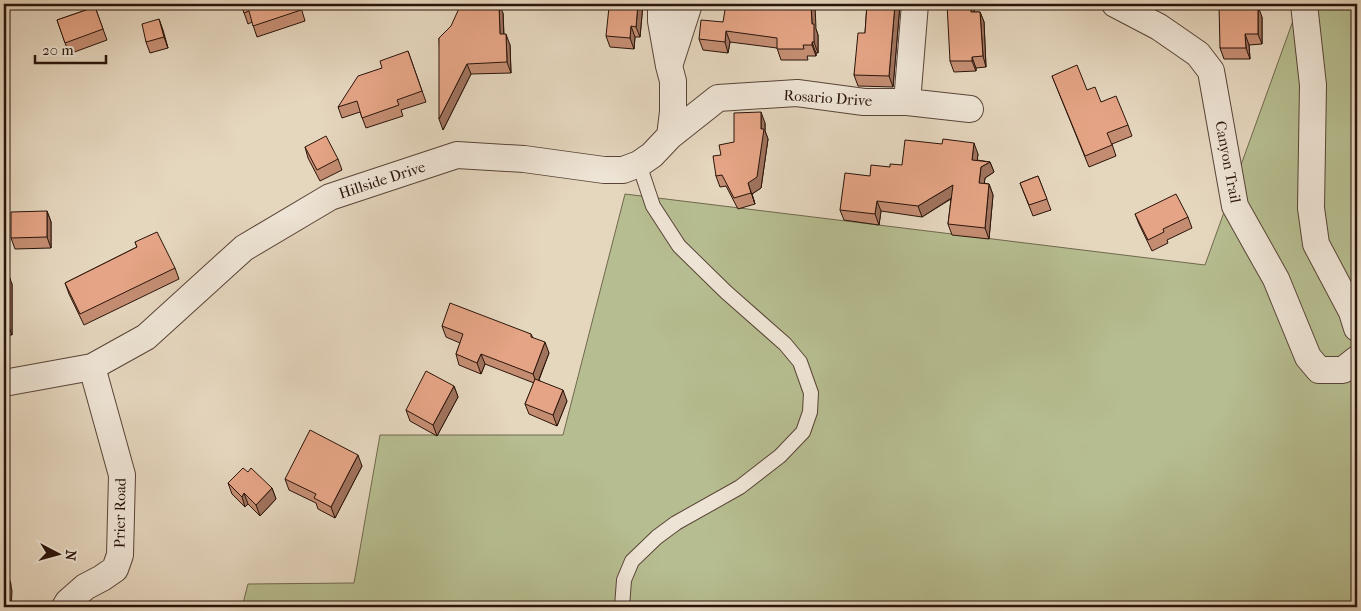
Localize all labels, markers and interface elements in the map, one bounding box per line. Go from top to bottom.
scale bar [35,32,106,64]
text: 20 m [42,41,74,59]
street label: Rosario Drive [783,86,874,110]
street label: Canyon Trail [1211,119,1245,205]
street label: Hillside Drive [336,157,428,202]
street label: Prier Road [110,477,130,548]
north arrow [32,528,82,578]
text: N [61,549,79,562]

